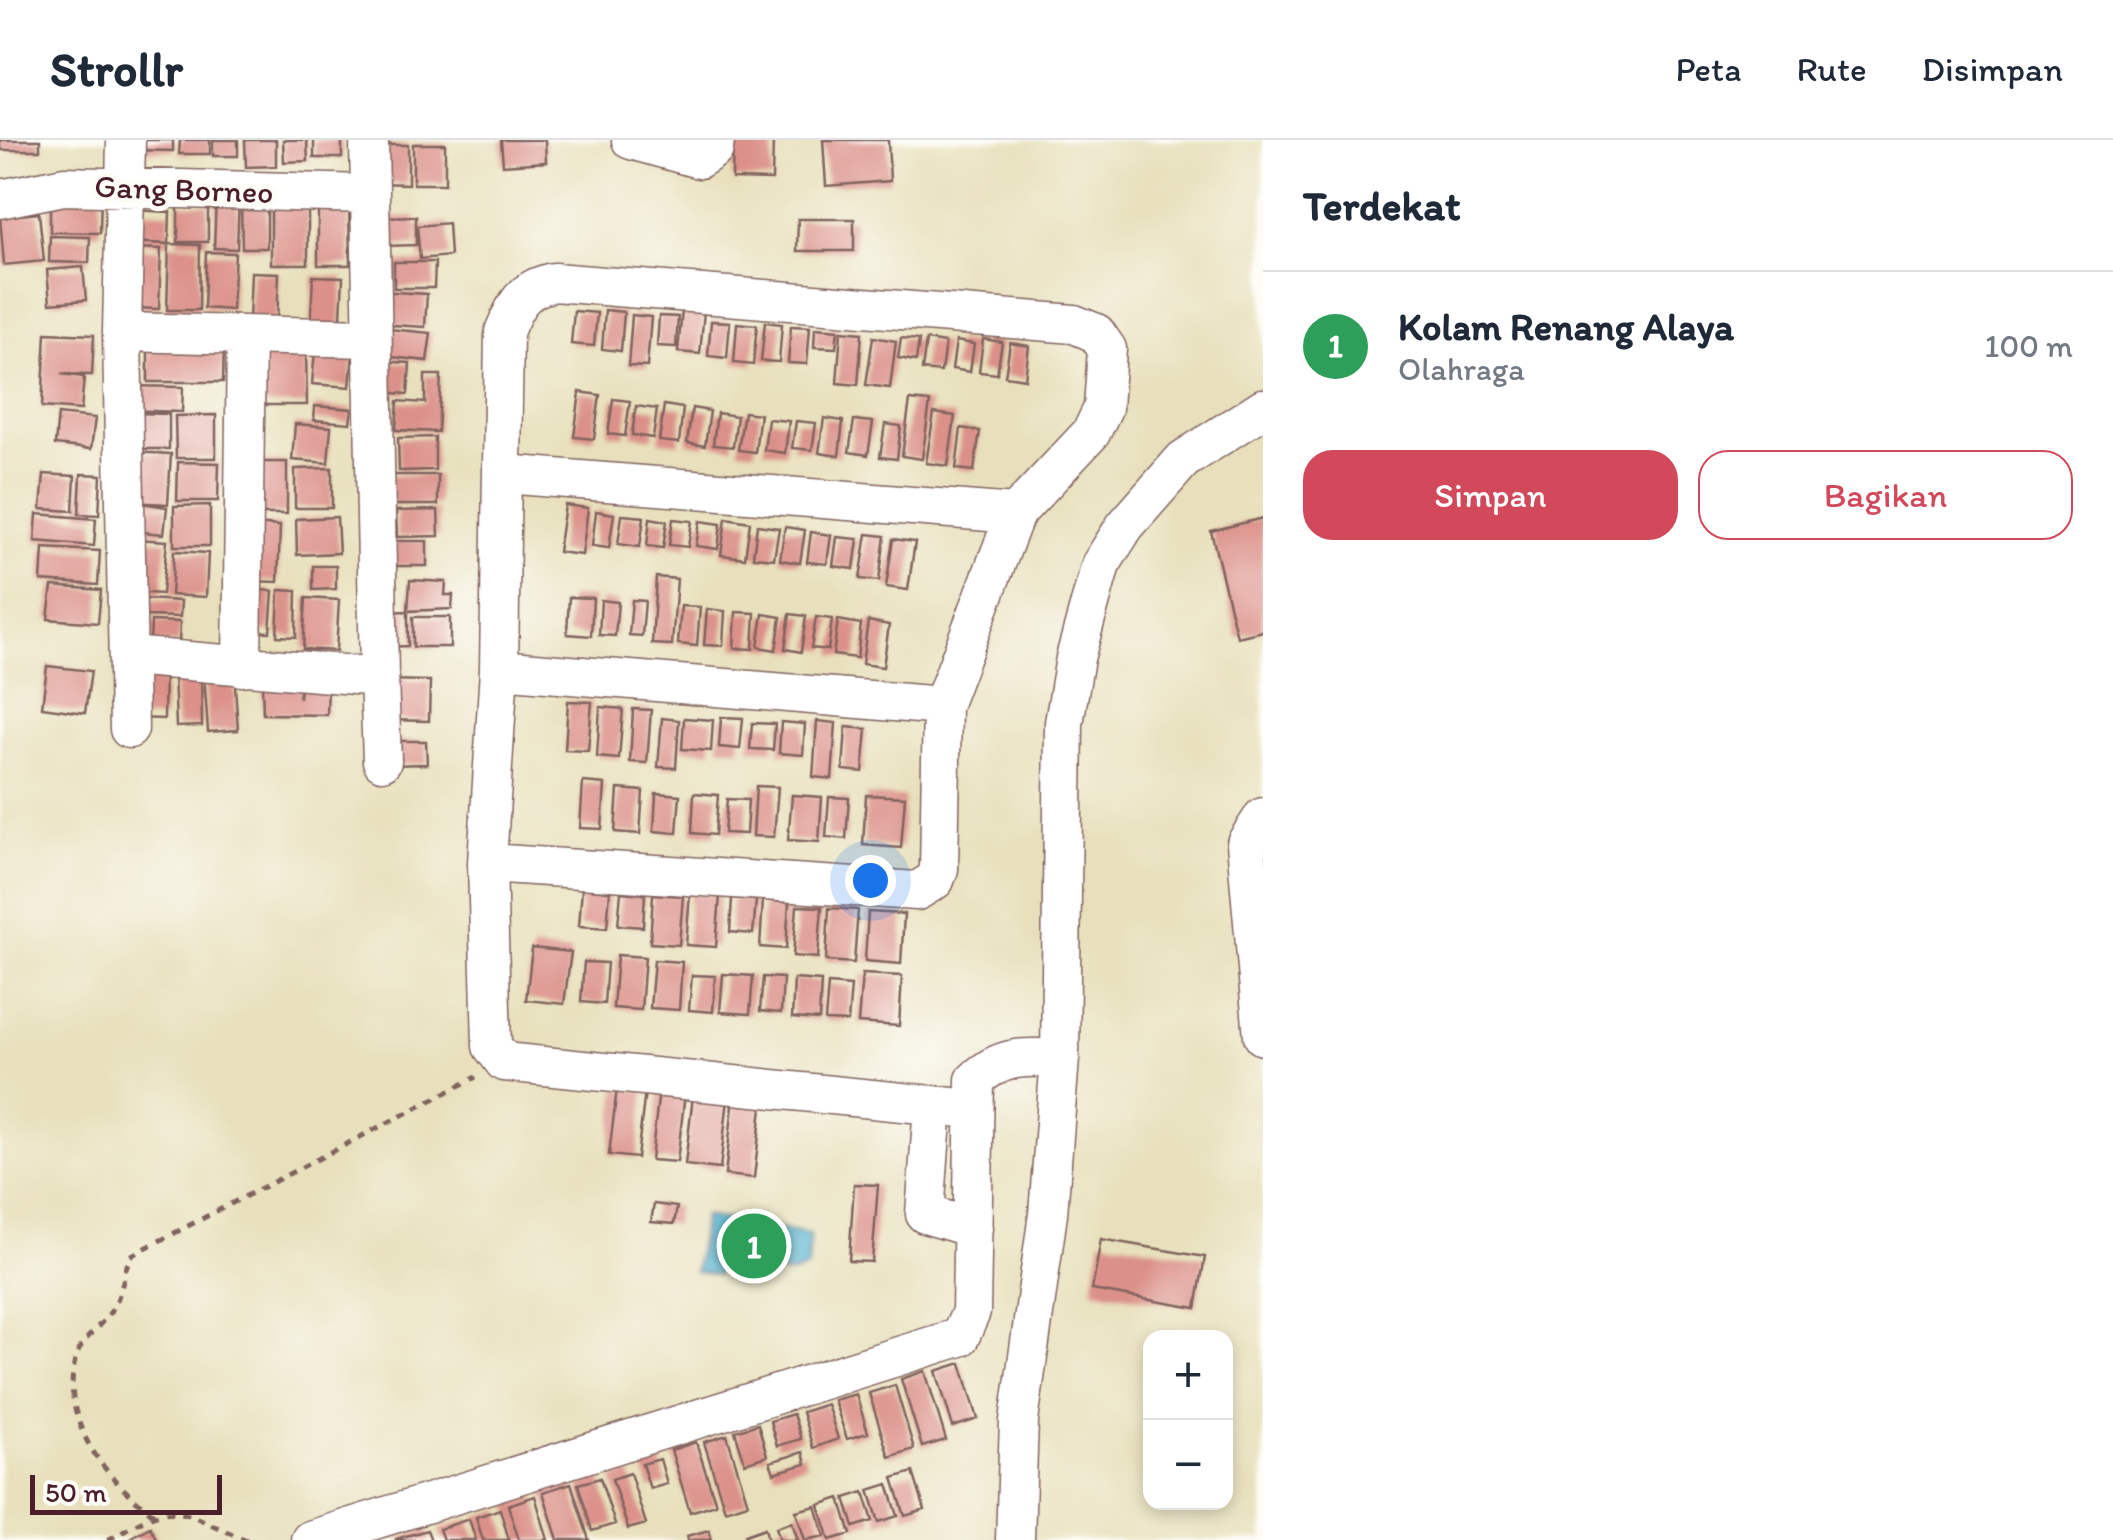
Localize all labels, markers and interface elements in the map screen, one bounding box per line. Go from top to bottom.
text: Strollr [50,40,183,98]
text: Peta [1675,48,1741,90]
text: Rute [1796,48,1867,90]
text: Disimpan [1922,48,2063,90]
street label: Gang Borneo [94,167,274,211]
text: Terdekat [1303,180,1461,231]
text: Kolam Renang Alaya [1398,304,1734,350]
text: 1 [1328,327,1343,365]
text: 100 m [1985,327,2073,365]
text: Olahraga [1398,350,1525,388]
button: Simpan [1303,450,1678,540]
button: Bagikan [1698,450,2073,540]
your location [845,855,896,906]
pin: 1 [722,1208,786,1284]
map controls [1143,1330,1233,1510]
button: + [1143,1330,1233,1420]
button: − [1143,1420,1233,1510]
scale bar [30,1470,222,1514]
text: 50 m [45,1475,107,1509]

